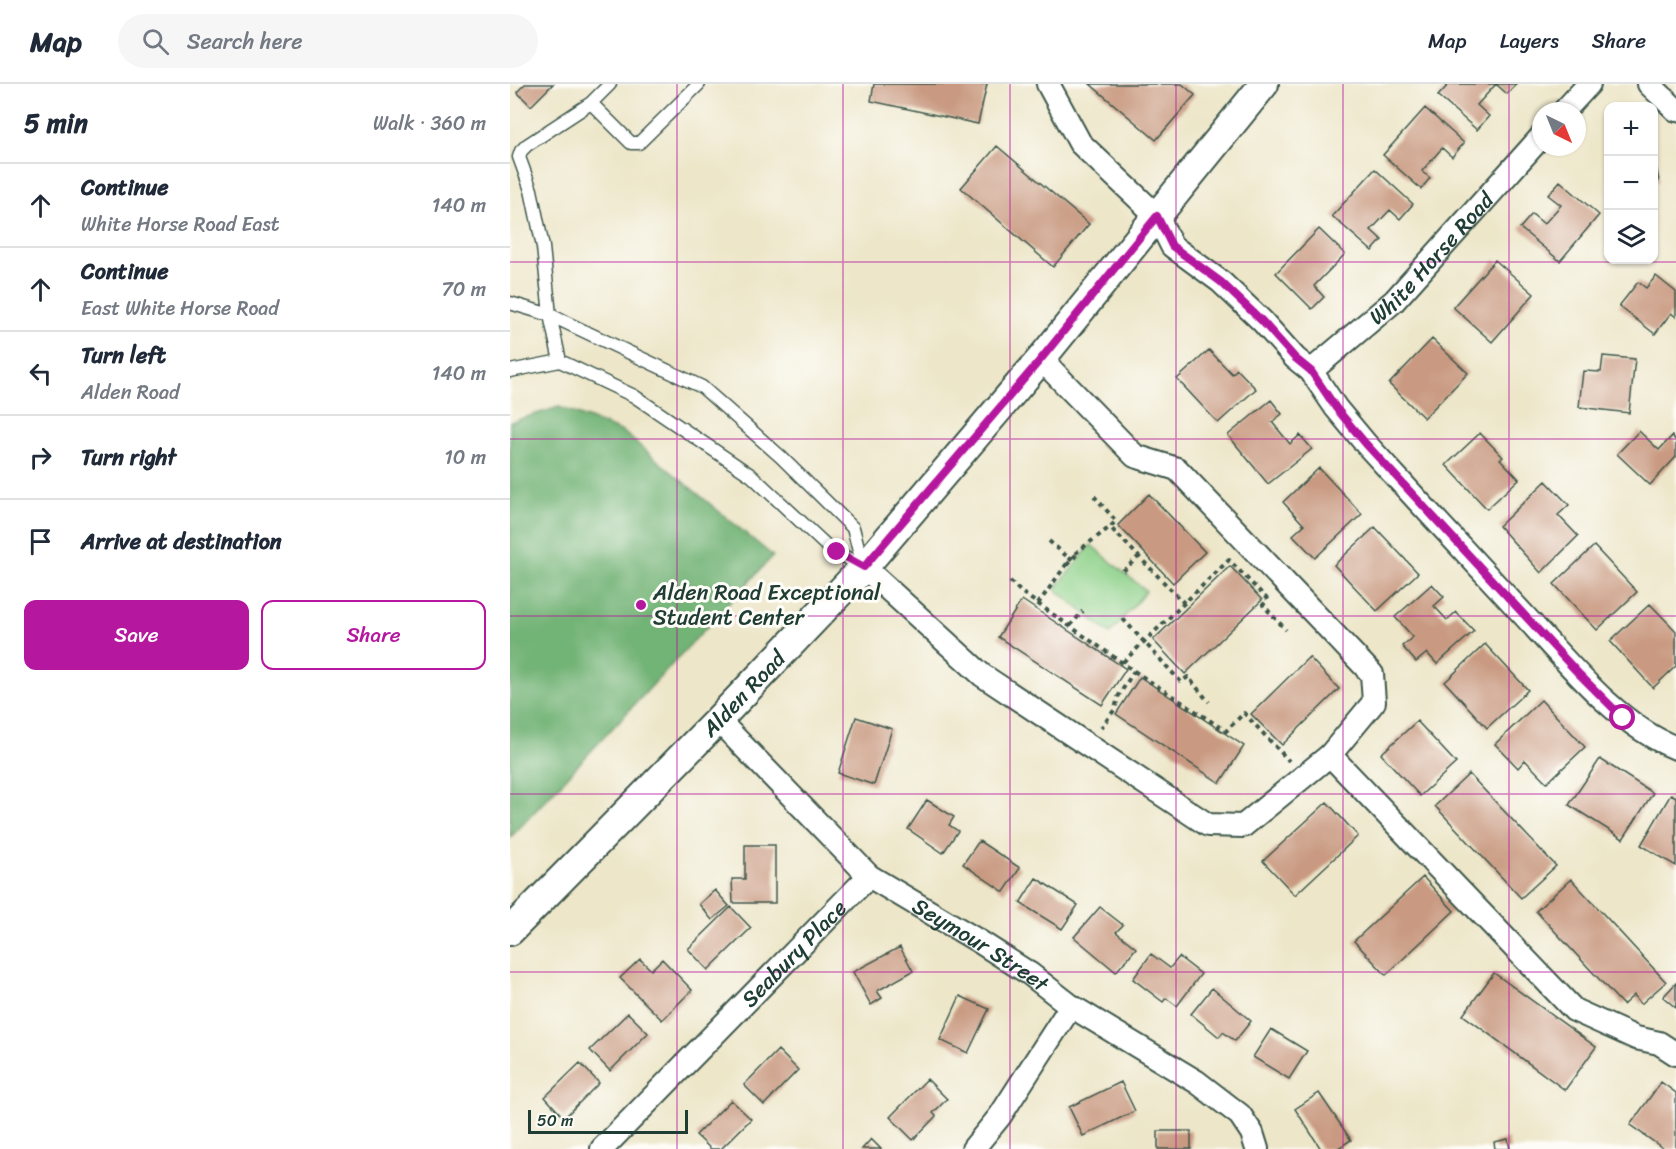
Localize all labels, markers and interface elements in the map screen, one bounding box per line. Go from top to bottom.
search box [118,14,538,68]
text: Map [30,17,82,66]
text: Search here [187,22,303,61]
text: Map [1428,22,1467,60]
text: Layers [1500,22,1559,60]
text: Share [1592,22,1646,60]
icon: search [139,25,172,58]
text: 5 min [24,100,88,146]
north arrow [1532,102,1586,156]
map controls [1604,102,1658,264]
button: + [1604,102,1658,156]
text: Walk · 360 m [373,106,486,141]
button: − [1604,156,1658,210]
text: Continue [81,168,169,207]
street label: White Horse Road [1359,181,1504,335]
text: 140 m [432,188,486,223]
icon: ahead [24,189,57,222]
text: White Horse Road East [81,207,280,242]
button: layers [1604,210,1658,264]
text: Continue [81,252,169,291]
text: 70 m [441,272,486,307]
icon: ahead [24,273,57,306]
text: East White Horse Road [81,291,279,326]
text: Turn left [81,336,166,375]
text: 140 m [432,356,486,391]
icon: left [24,357,57,390]
text: Alden Road [81,375,180,410]
text: Turn right [81,438,176,477]
text: 10 m [444,440,486,475]
icon: right [24,441,57,474]
text: Arrive at destination [81,522,282,561]
icon: arrive [24,525,57,558]
route end [823,538,849,564]
place label: Alden Road Exceptional Student Center [652,573,881,637]
marker: Alden Road Exceptional Student Center [634,598,648,612]
button: Save [24,600,249,670]
button: Share [261,600,486,670]
street label: Alden Road [691,640,796,747]
route start [1609,704,1635,730]
street label: Seymour Street [905,886,1059,1002]
street label: Seabury Place [731,890,856,1016]
text: 50 m [537,1106,573,1135]
scale bar [528,1107,688,1134]

